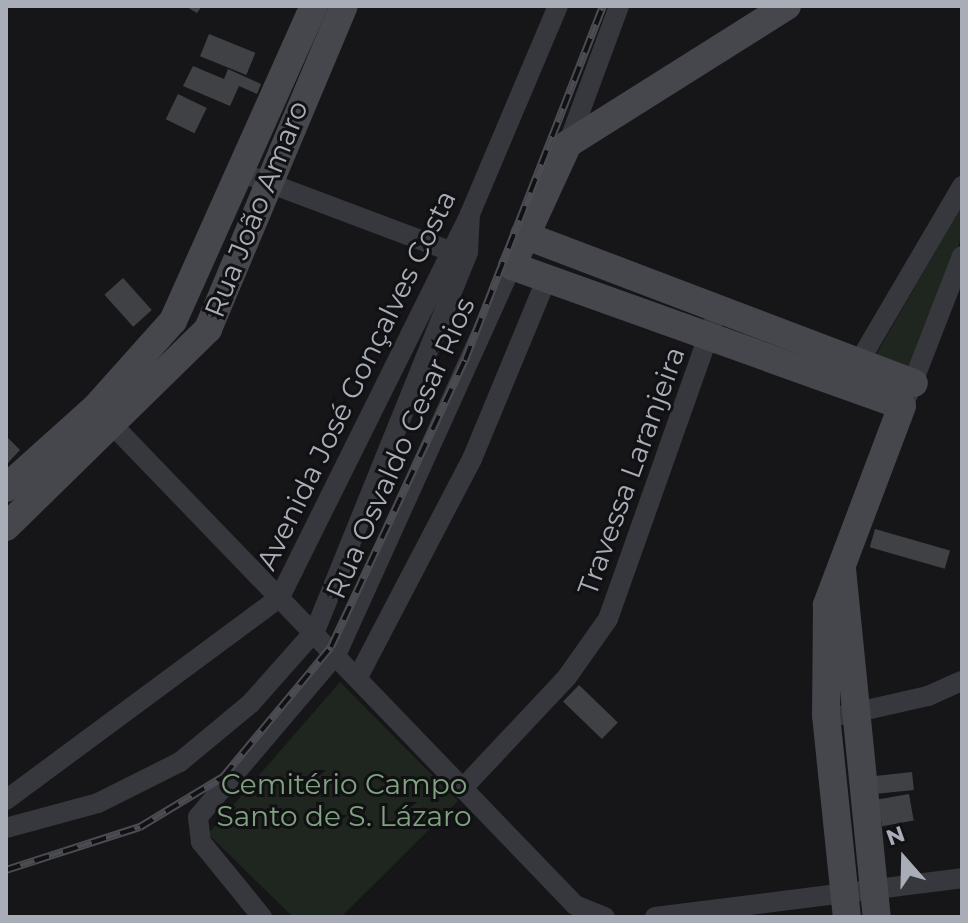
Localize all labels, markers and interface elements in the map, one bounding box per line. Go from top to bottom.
street label: Rua João Amaro [197,96,315,322]
street label: Avenida José Gonçalves Costa [249,185,463,575]
street label: Rua Osvaldo Cesar Rios [318,292,482,604]
street label: Travessa Laranjeira [570,342,692,600]
park label: Cemitério Campo Santo de S. Lázaro [217,767,471,833]
north arrow [864,819,944,899]
text: N [883,820,909,852]

